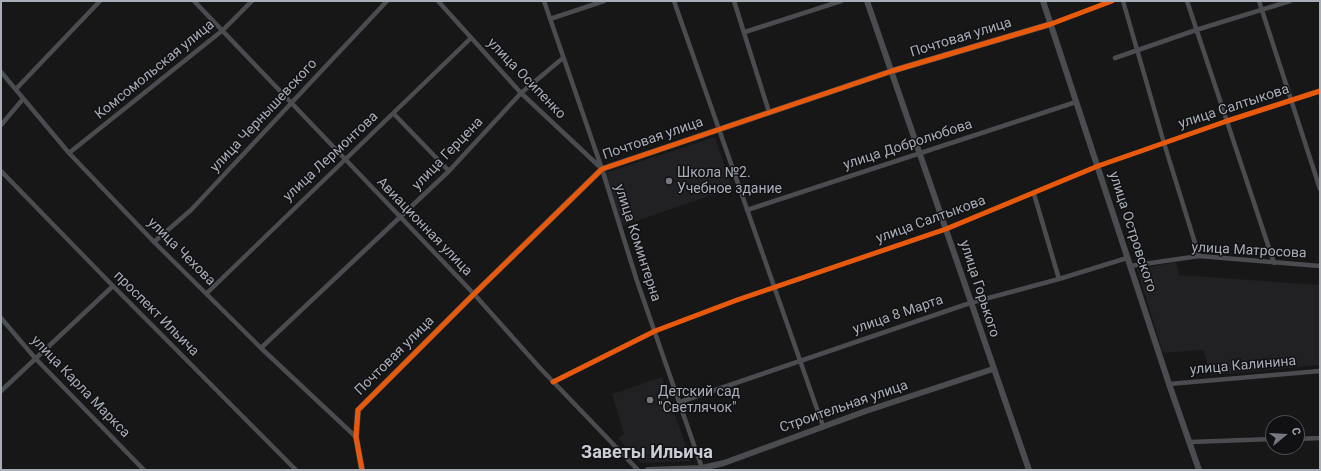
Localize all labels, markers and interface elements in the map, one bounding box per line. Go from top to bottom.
street label: Почтовая улица [908,15,1014,61]
street label: Комсомольская улица [92,17,218,123]
street label: улица Осипенко [483,35,569,123]
street label: улица Чернышевского [207,56,321,176]
street label: улица Салтыкова [1177,81,1291,133]
street label: улица Лермонтова [280,109,382,205]
street label: улица Герцена [409,114,487,194]
street label: Почтовая улица [601,114,705,164]
street label: улица Добролюбова [841,116,975,174]
place label: Школа №2. Учебное здание [677,165,782,198]
street label: улица Островского [1105,170,1159,294]
street label: Авиационная улица [373,174,475,280]
marker: Школа №2. Учебное здание [664,176,674,186]
street label: улица Коминтерна [610,182,664,304]
street label: улица Салтыкова [874,192,988,248]
street label: улица Чехова [143,214,219,290]
street label: улица Горького [955,238,1003,340]
street label: улица Матросова [1191,240,1307,262]
street label: проспект Ильича [110,268,202,360]
street label: улица 8 Марта [851,292,945,338]
street label: Почтовая улица [352,313,438,399]
street label: улица Карла Маркса [27,332,133,442]
street label: улица Калинина [1189,353,1297,379]
street label: Строительная улица [778,377,910,437]
place label: Детский сад "Светлячок" [658,384,740,416]
marker: Детский сад "Светлячок" [645,395,655,405]
north arrow [1265,415,1305,455]
text: С [1289,426,1303,437]
district label: Заветы Ильича [581,442,713,464]

